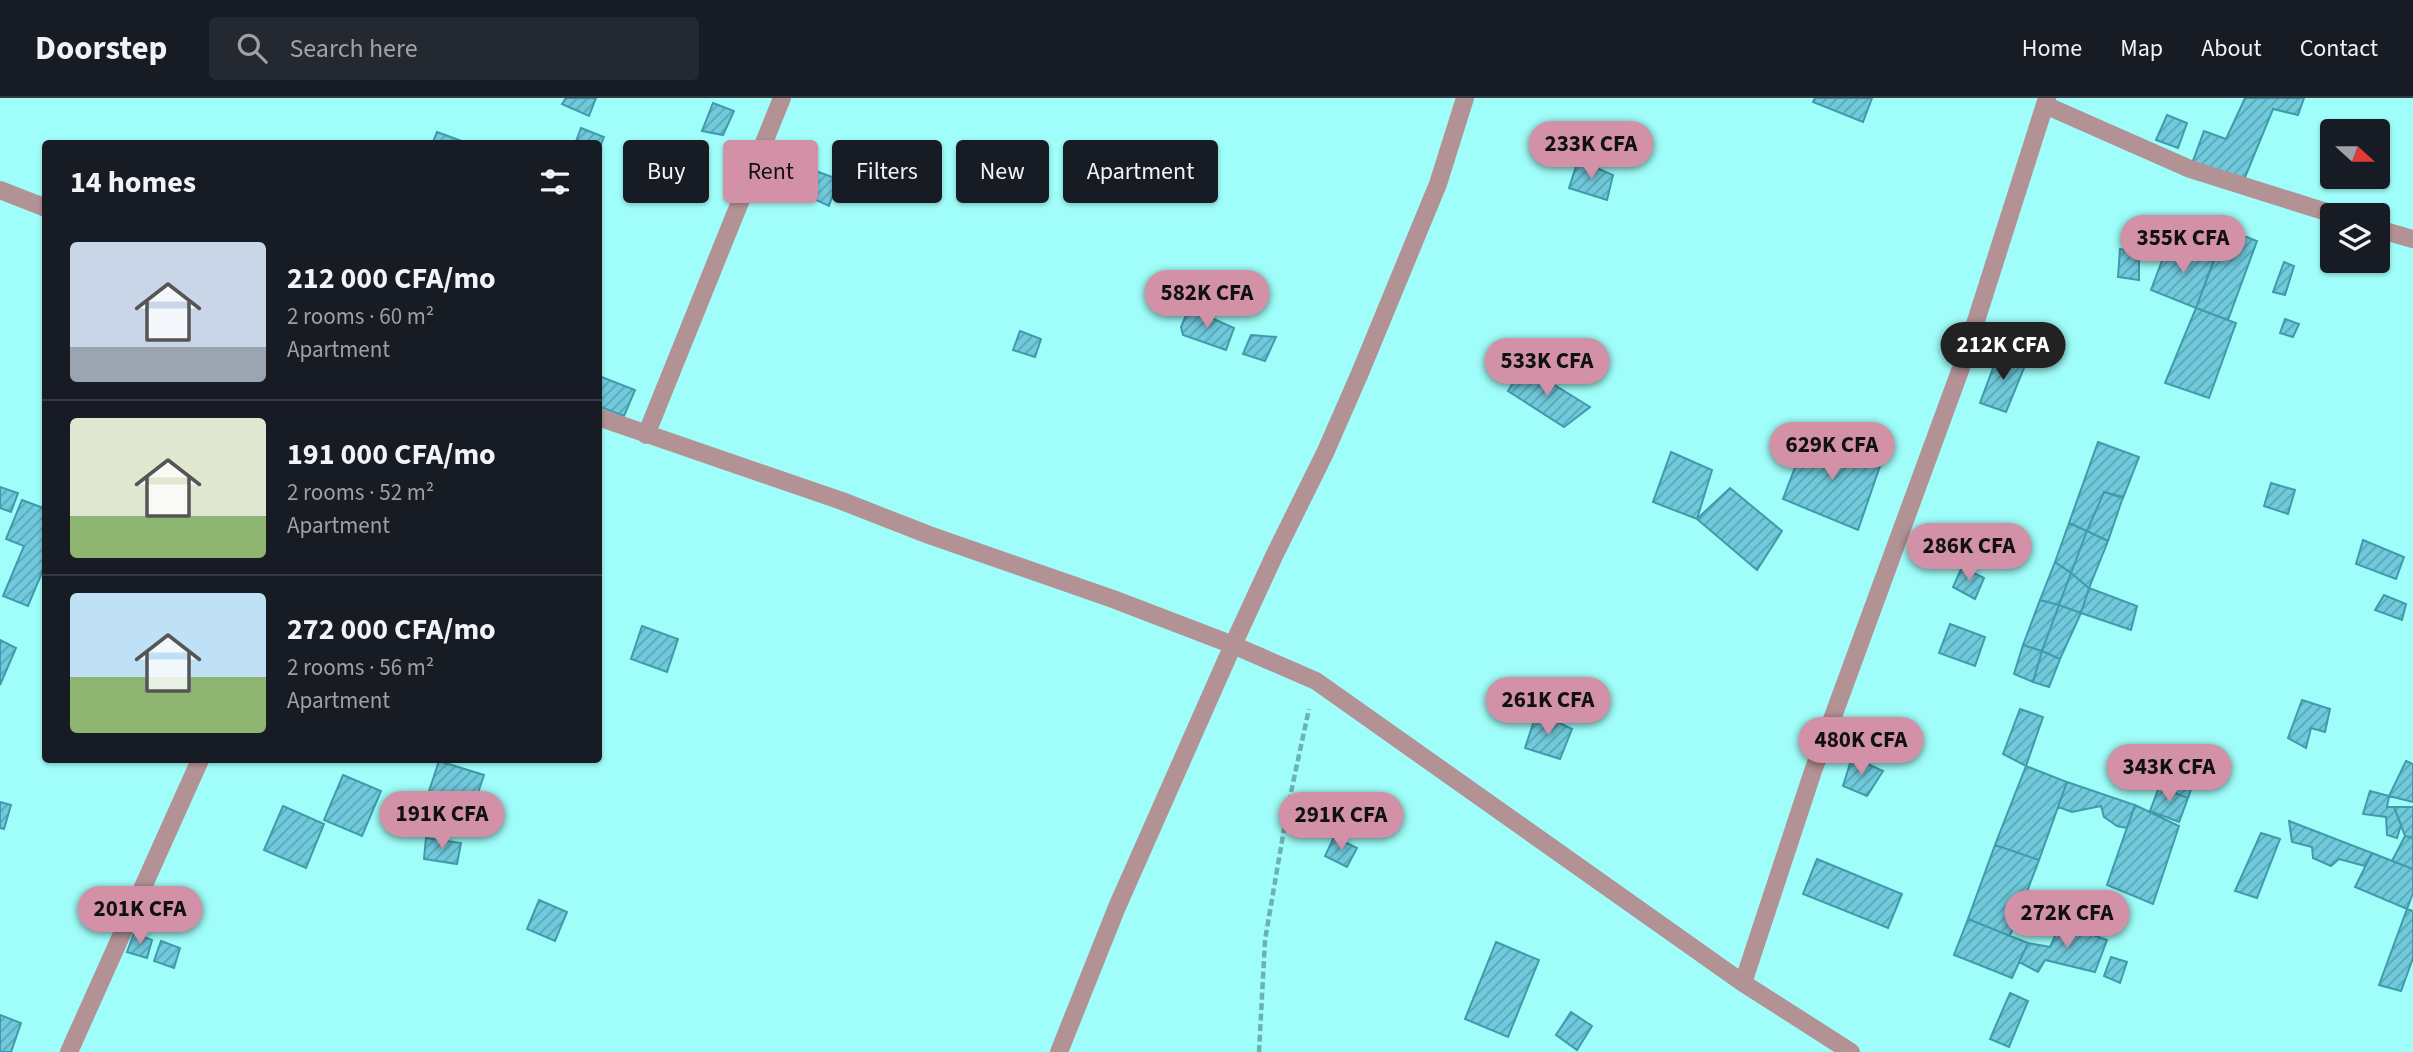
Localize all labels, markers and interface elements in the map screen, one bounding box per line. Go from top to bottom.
search box [209,17,699,80]
text: Doorstep [35,25,167,72]
icon: search [233,29,271,67]
text: Search here [289,30,418,67]
text: Home [2022,31,2082,66]
text: Map [2120,31,2163,66]
text: About [2201,31,2262,66]
text: Contact [2300,31,2378,66]
north arrow [2320,119,2390,189]
map controls [2320,119,2390,273]
pin: 233K CFA [1519,122,1663,181]
text: 233K CFA [1545,127,1637,160]
chip: Buy [623,140,709,203]
chip: Rent [723,140,818,203]
chip: Filters [832,140,942,203]
chip: New [956,140,1049,203]
chip: Apartment [1063,140,1218,203]
text: 14 homes [70,161,196,204]
icon: filters [536,163,574,201]
button: layers [2320,203,2390,273]
pin: 355K CFA [2111,216,2255,275]
text: 355K CFA [2137,221,2229,254]
text: 212 000 CFA/mo [287,257,496,300]
icon: home [126,270,210,354]
pin: 582K CFA [1135,271,1279,330]
text: 582K CFA [1161,276,1253,309]
text: 2 rooms · 60 m² [287,300,434,333]
pin: 212K CFA [1931,322,2075,382]
text: 212K CFA [1957,328,2049,361]
text: Apartment [287,333,390,366]
pin: 533K CFA [1475,338,1619,398]
text: 533K CFA [1501,344,1593,377]
pin: 629K CFA [1760,422,1904,482]
text: 629K CFA [1786,428,1878,461]
text: 191 000 CFA/mo [287,433,496,476]
icon: home [126,446,210,530]
text: 2 rooms · 52 m² [287,476,434,509]
text: Apartment [287,509,390,542]
pin: 286K CFA [1897,524,2041,583]
text: 286K CFA [1923,529,2015,562]
text: 272 000 CFA/mo [287,608,496,651]
icon: home [126,621,210,705]
text: 2 rooms · 56 m² [287,651,434,684]
pin: 261K CFA [1476,678,1620,737]
text: 261K CFA [1502,683,1594,716]
text: Apartment [287,684,390,717]
pin: 480K CFA [1789,718,1933,777]
text: 480K CFA [1815,723,1907,756]
pin: 343K CFA [2097,744,2241,804]
text: 343K CFA [2123,750,2215,783]
pin: 191K CFA [370,792,514,851]
pin: 291K CFA [1269,792,1413,852]
text: 191K CFA [396,797,488,830]
text: 291K CFA [1295,798,1387,831]
pin: 201K CFA [68,886,212,946]
pin: 272K CFA [1995,890,2139,950]
text: 201K CFA [94,892,186,925]
text: 272K CFA [2021,896,2113,929]

